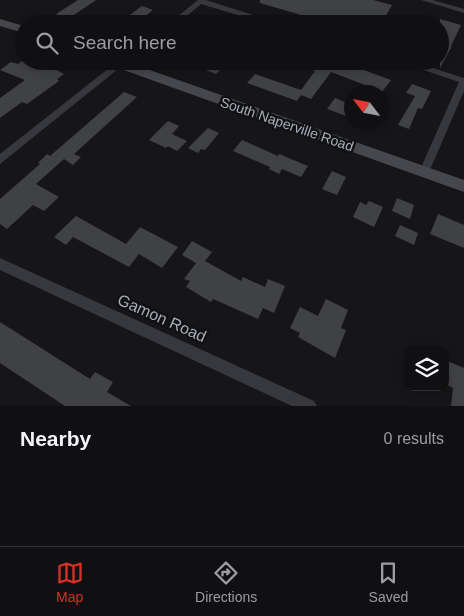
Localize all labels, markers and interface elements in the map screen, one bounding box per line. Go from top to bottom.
search box [15,15,449,70]
icon: search [33,29,61,57]
text: Search here [73,32,177,53]
north arrow [344,85,389,130]
street label: South Naperville Road [218,94,356,154]
street label: Gamon Road [115,291,209,345]
map controls [404,346,449,391]
button: layers [404,346,449,391]
text: Nearby [20,427,91,450]
text: 0 results [384,430,444,447]
tab: Map [56,559,84,605]
tab: Directions [195,559,257,605]
tab: Saved [369,559,408,605]

